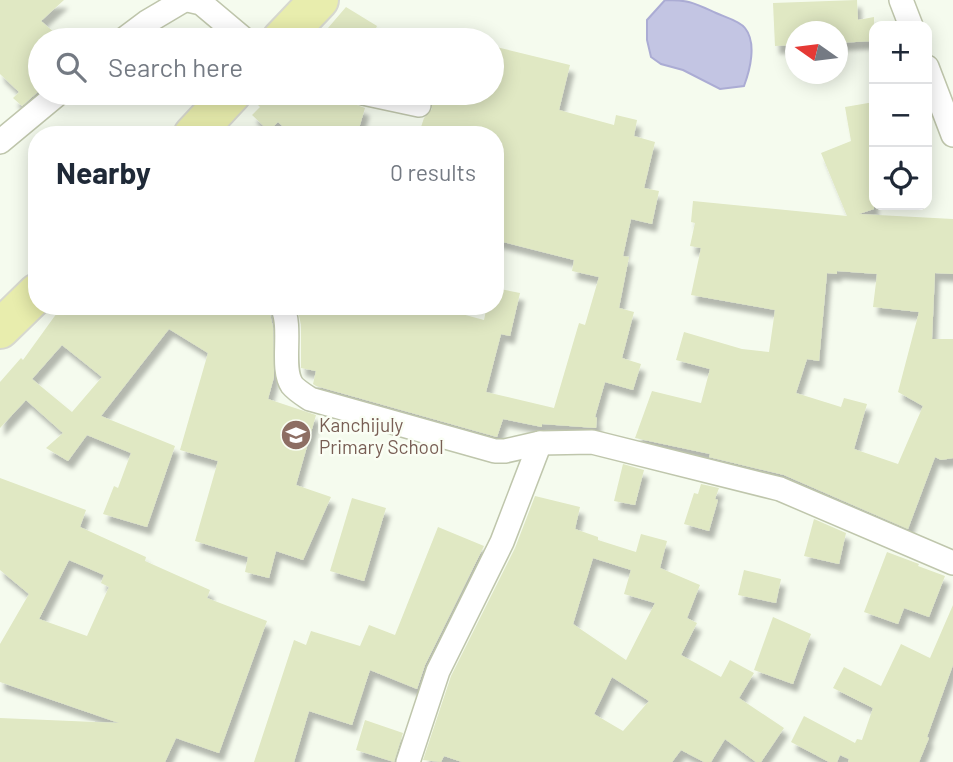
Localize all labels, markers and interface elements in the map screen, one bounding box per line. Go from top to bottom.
north arrow [785,21,848,84]
map controls [869,21,932,210]
button: + [869,21,932,84]
search box [28,28,504,105]
icon: search [52,48,90,86]
text: Search here [108,51,243,82]
button: − [869,84,932,147]
button: locate [869,147,932,210]
text: Nearby [56,154,151,190]
text: 0 results [390,158,476,186]
place label: Kanchijuly Primary School [319,413,444,458]
school or university icon: Kanchijuly Primary School [279,418,313,452]

